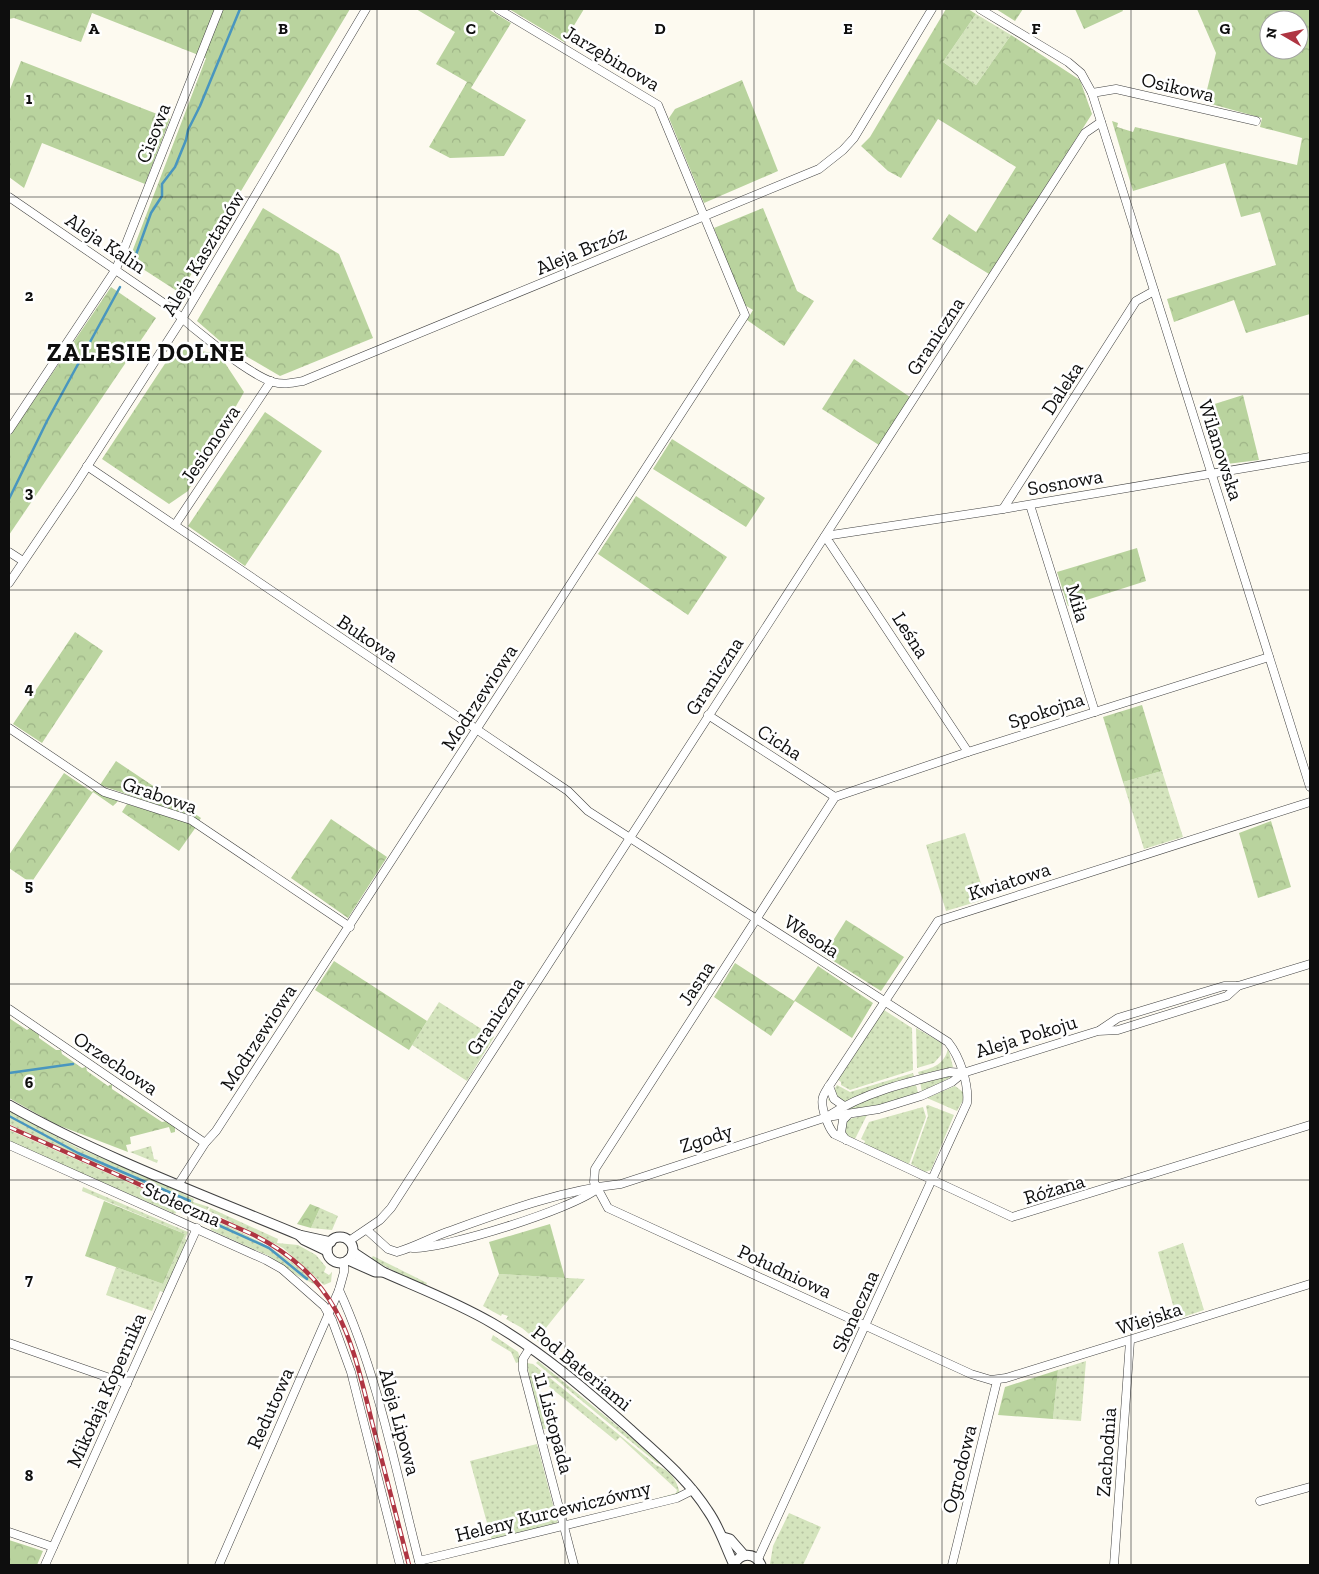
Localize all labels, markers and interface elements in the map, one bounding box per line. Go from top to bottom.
north arrow [1259,10,1309,60]
text: A [89,19,100,38]
text: B [278,19,288,38]
text: C [466,19,476,38]
text: D [654,19,666,38]
text: E [843,19,853,38]
text: F [1031,19,1041,38]
text: G [1220,19,1231,38]
street label: Jarzębinowa [559,20,665,96]
text: N [1262,26,1281,40]
street label: Osikowa [1139,67,1217,107]
text: 1 [26,89,33,108]
street label: Cisowa [131,99,175,166]
street label: Aleja Kasztanów [156,186,250,320]
street label: Aleja Kalin [61,207,151,279]
street label: Aleja Brzóz [532,220,630,280]
text: 2 [25,286,34,305]
street label: Graniczna [901,292,969,380]
district label: ZALESIE DOLNE [47,337,245,367]
street label: Daleka [1036,357,1088,419]
street label: Wilanowska [1193,397,1249,504]
street label: Jesionowa [175,400,245,488]
street label: Sosnowa [1025,464,1105,500]
text: 3 [25,483,34,502]
street label: Miła [1061,581,1095,625]
street label: Leśna [887,607,935,663]
street label: Bukowa [333,609,403,667]
street label: Graniczna [680,632,748,720]
street label: Modrzewiowa [436,639,522,754]
text: 4 [24,679,34,698]
street label: Spokojna [1005,686,1087,734]
street label: Cicha [753,719,807,765]
street label: Grabowa [119,771,201,819]
street label: Kwiatowa [965,856,1053,906]
text: 5 [25,876,33,895]
street label: Wesoła [780,909,845,963]
street label: Jasna [673,956,719,1010]
street label: Graniczna [461,972,529,1060]
street label: Modrzewiowa [215,979,301,1094]
street label: Aleja Pokoju [972,1009,1080,1063]
street label: Orzechowa [69,1026,163,1100]
text: 6 [25,1073,34,1092]
street label: Zgody [677,1118,736,1158]
street label: Różana [1021,1168,1088,1210]
street label: Stołeczna [139,1176,225,1232]
street label: Południowa [734,1239,836,1303]
street label: Słoneczna [826,1266,884,1356]
text: 7 [25,1270,33,1289]
street label: Wiejska [1113,1296,1185,1340]
street label: Mikołaja Kopernika [61,1309,151,1471]
street label: Pod Bateriami [527,1320,637,1416]
street label: Redutowa [242,1363,299,1452]
street label: Aleja Lipowa [374,1366,426,1478]
street label: 11 Listopada [529,1370,579,1477]
street label: Zachodnia [1091,1406,1121,1498]
street label: Ogrodowa [936,1422,982,1516]
text: 8 [25,1466,34,1485]
street label: Heleny Kurcewiczówny [453,1475,654,1547]

